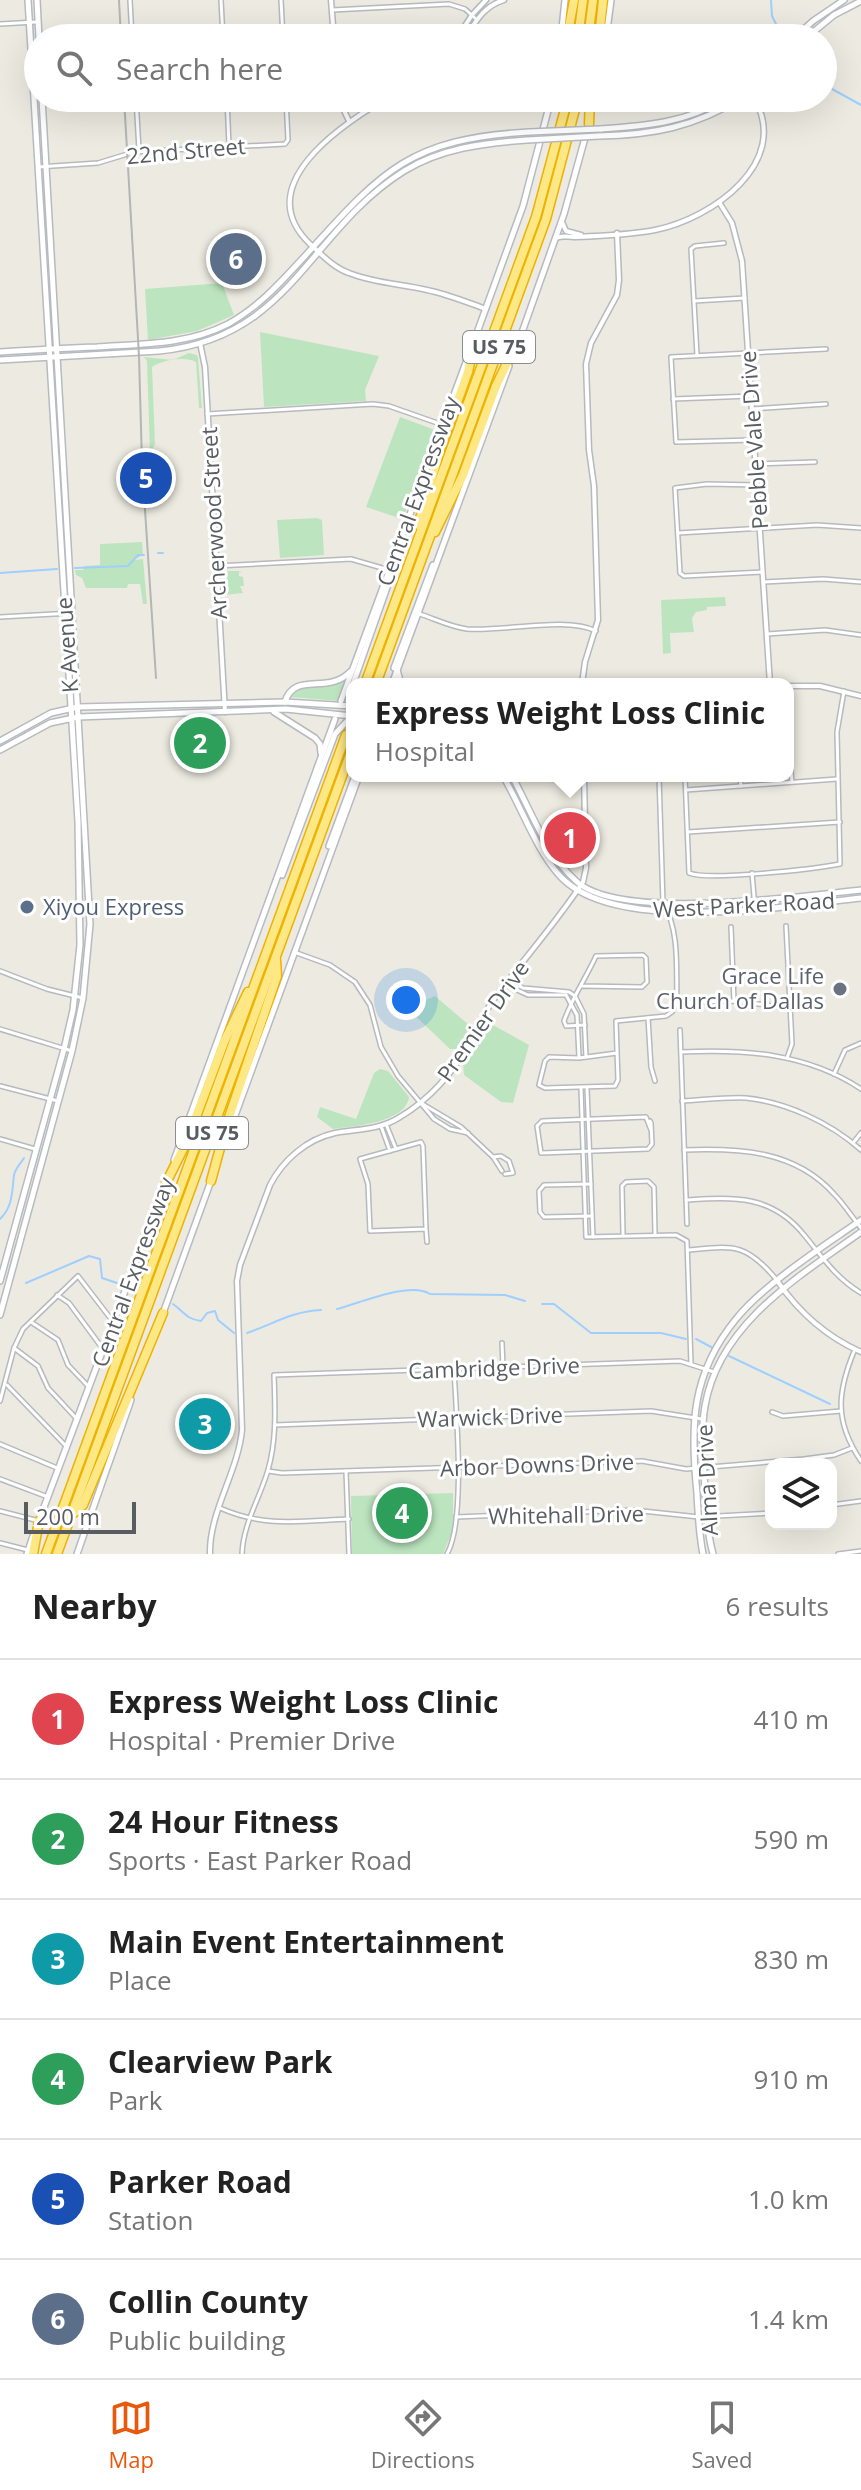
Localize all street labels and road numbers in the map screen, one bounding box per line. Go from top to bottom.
street label: 22nd Street [125,130,247,170]
road number: US 75 [463,331,535,363]
street label: Pebble Vale Drive [732,350,774,530]
street label: Central Expressway [369,391,466,590]
street label: Archerwood Street [193,426,233,620]
street label: K Avenue [48,596,84,694]
street label: West Parker Road [652,884,836,924]
street label: Premier Drive [429,954,535,1087]
road number: US 75 [176,1117,248,1149]
street label: Central Expressway [84,1172,181,1371]
street label: Cambridge Drive [408,1349,580,1385]
street label: Warwick Drive [417,1398,563,1434]
street label: Alma Drive [688,1424,724,1537]
street label: Arbor Downs Drive [439,1446,634,1482]
street label: Whitehall Drive [488,1498,644,1530]

